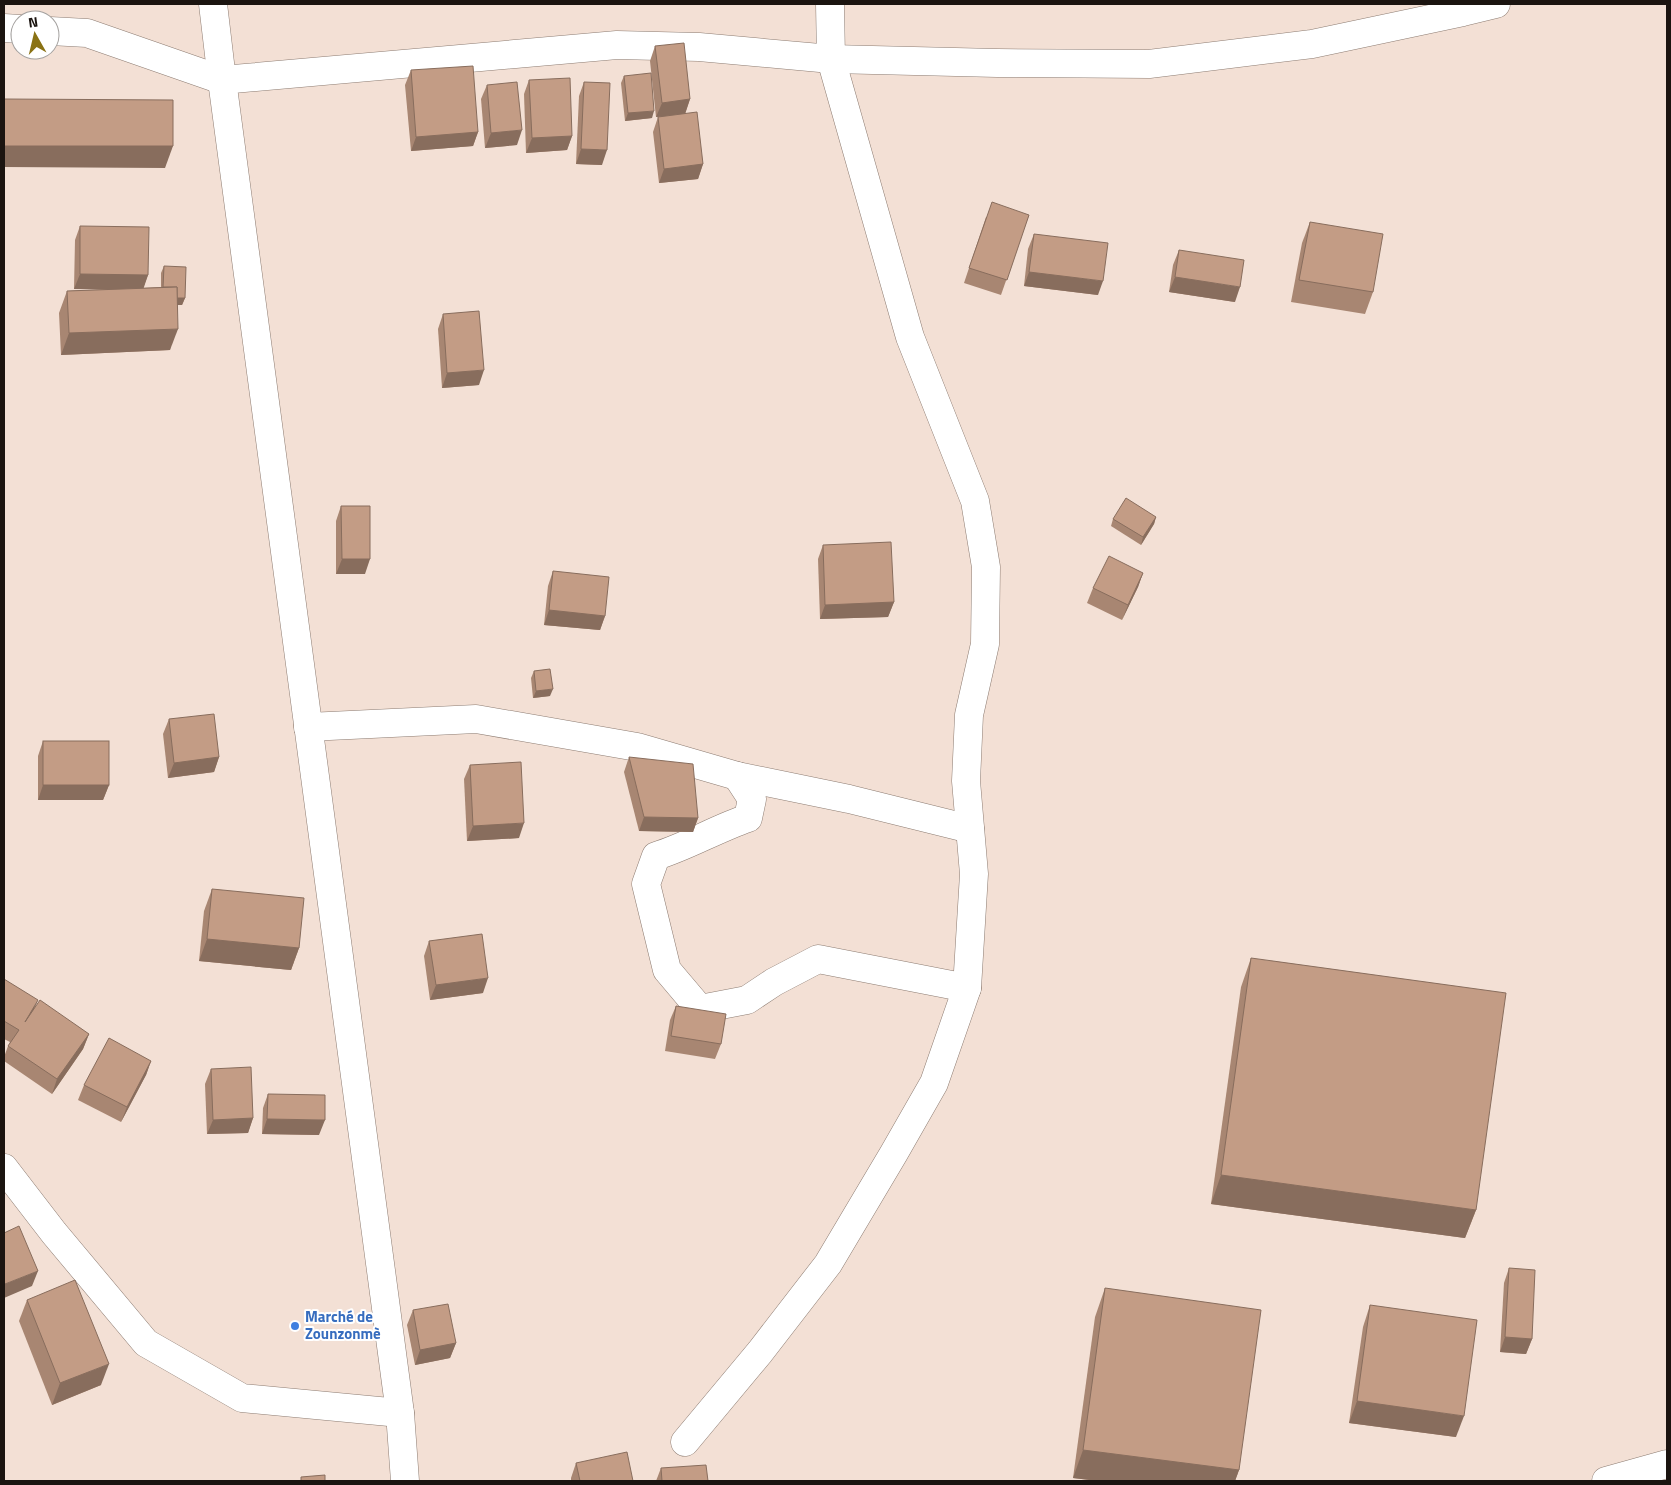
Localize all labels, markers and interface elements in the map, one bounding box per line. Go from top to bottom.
north arrow [10,10,60,60]
text: N [27,11,39,33]
place label: Marché de Zounzonmè [305,1305,381,1345]
marker: Marché de Zounzonmè [289,1320,301,1332]

